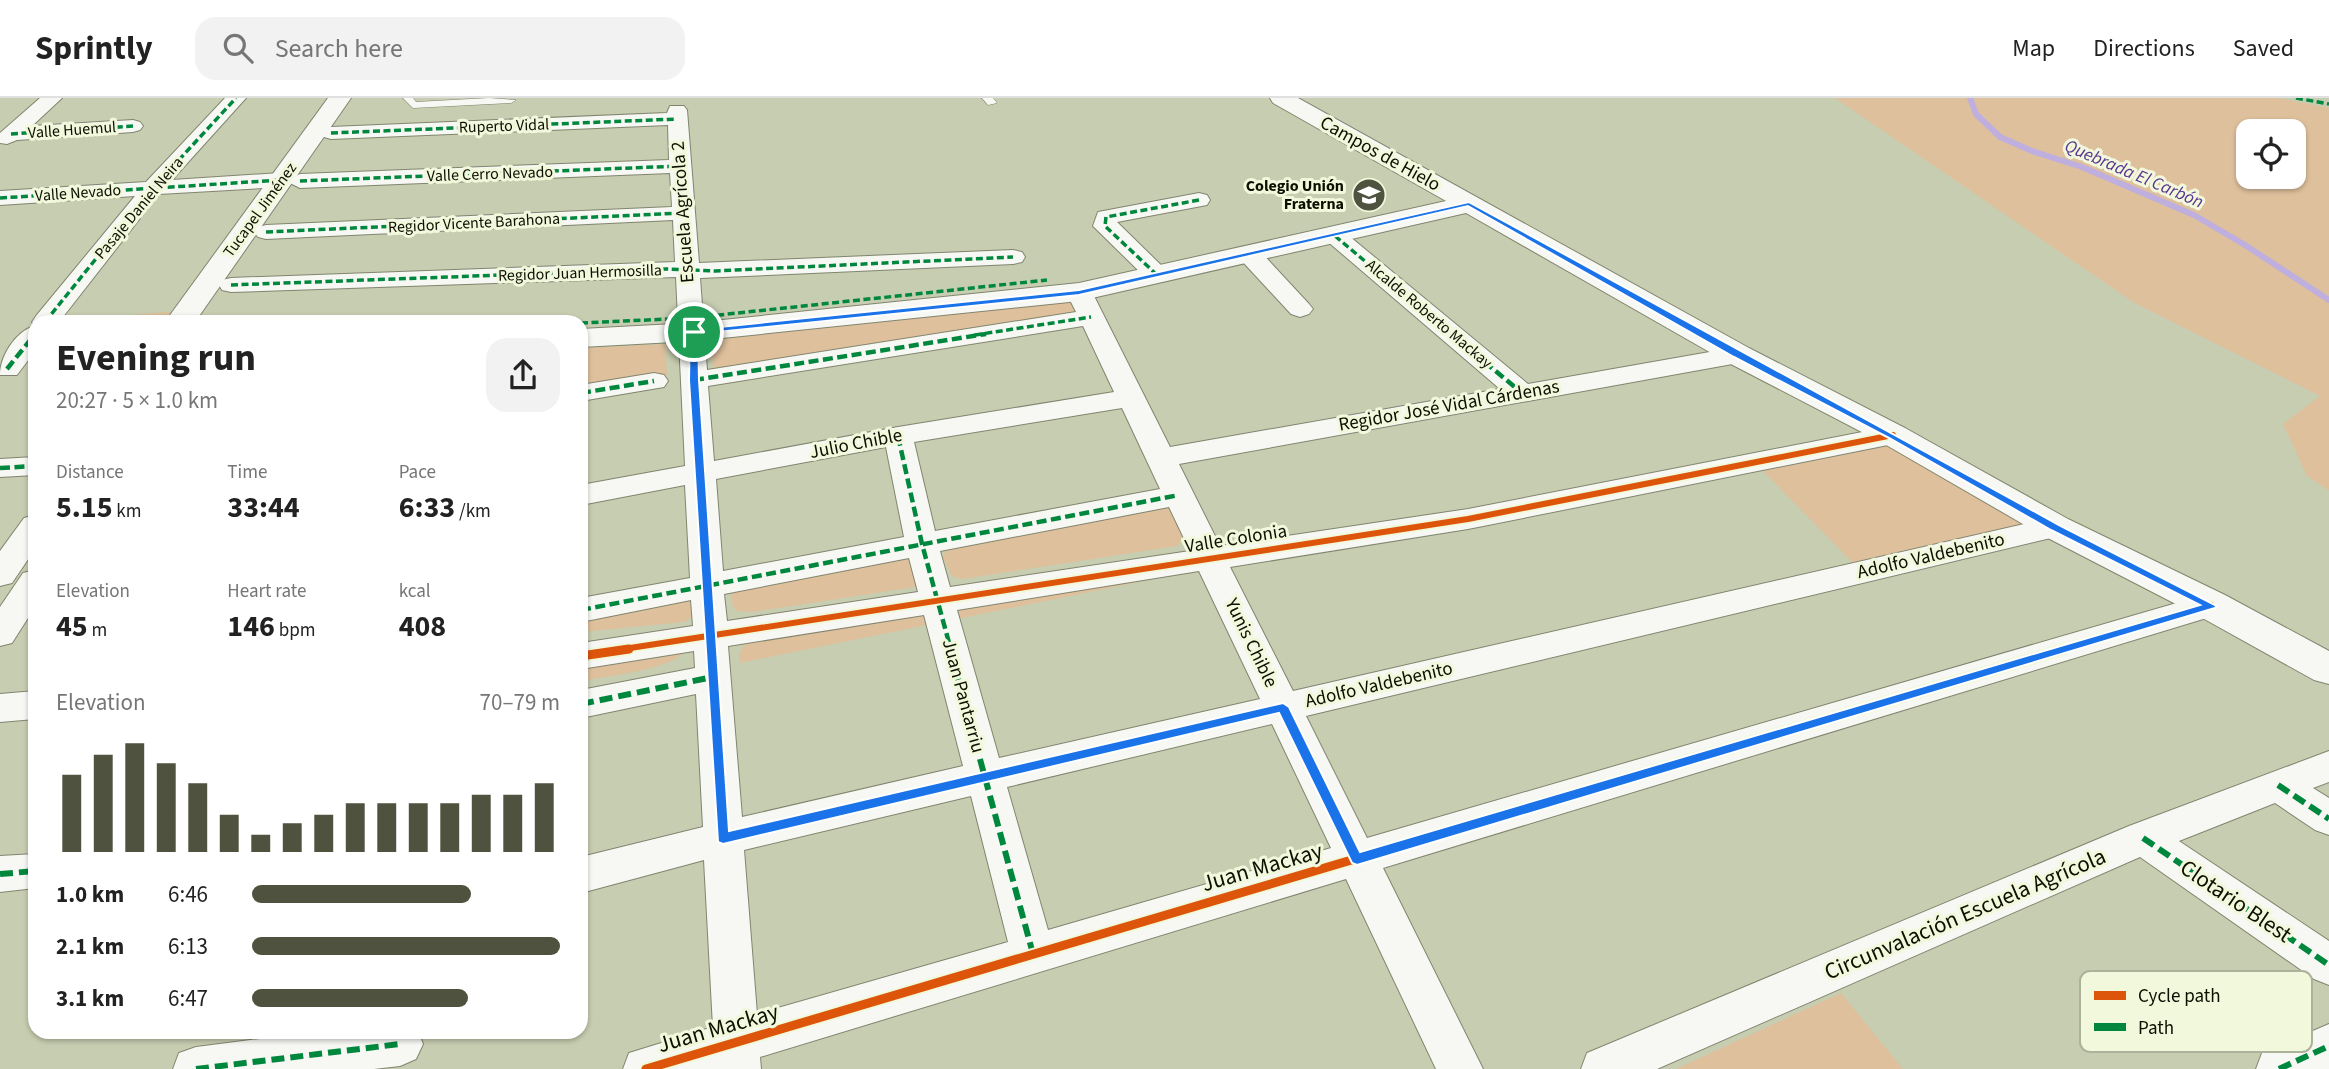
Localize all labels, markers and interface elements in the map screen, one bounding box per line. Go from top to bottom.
search box [195,17,685,80]
text: Sprintly [35,25,153,72]
icon: search [219,29,257,67]
text: Search here [275,30,403,67]
text: Map [2012,31,2055,66]
text: Directions [2093,31,2195,66]
text: Saved [2233,31,2294,66]
street label: Campos de Hielo [1315,110,1445,198]
street label: Ruperto Vidal [458,113,550,139]
street label: Valle Huemul [27,116,117,144]
map controls [2236,119,2306,189]
button: locate [2236,119,2306,189]
water label: Quebrada El Carbón [2061,133,2207,215]
street label: Escuela Agrícola 2 [665,140,701,284]
street label: Pasaje Daniel Neira [90,152,188,264]
street label: Tucapel Jiménez [218,158,302,262]
street label: Valle Cerro Nevado [427,161,553,187]
place label: Colegio Unión Fraterna [1246,175,1344,215]
school or university icon: Colegio Unión Fraterna [1350,176,1388,214]
street label: Valle Nevado [34,179,122,207]
street label: Regidor Vicente Barahona [388,208,560,238]
street label: Alcalde Roberto Mackay [1361,254,1498,374]
street label: Regidor Juan Hermosilla [498,259,662,287]
pin [664,302,724,362]
icon: arrive [675,313,713,351]
text: Evening run [56,331,256,385]
button: share [486,338,560,412]
street label: Regidor José Vidal Cárdenas [1336,373,1562,439]
text: 20:27 · 5 × 1.0 km [56,384,218,417]
street label: Julio Chible [807,422,905,466]
text: Distance [56,459,124,486]
text: Time [227,459,267,486]
text: Pace [399,459,436,486]
text: 5.15 [56,486,113,529]
text: 33:44 [227,486,300,529]
text: 6:33 [399,486,455,529]
text: km [113,498,142,525]
text: /km [455,498,491,525]
street label: Valle Colonia [1183,518,1289,560]
street label: Adolfo Valdebenito [1855,526,2007,586]
text: Elevation [56,578,130,605]
text: Heart rate [227,578,306,605]
text: kcal [399,578,431,605]
street label: Yunis Chible [1217,593,1284,692]
text: 45 [56,605,88,648]
text: 146 [227,605,275,648]
text: 408 [399,605,446,648]
text: m [88,617,107,644]
text: bpm [275,617,315,644]
street label: Juan Pantarriu [935,636,991,756]
street label: Adolfo Valdebenito [1303,655,1455,715]
text: Elevation [56,686,146,719]
text: 70–79 m [480,686,560,719]
street label: Juan Mackay [1198,834,1327,900]
street label: Circunvalación Escuela Agrícola [1819,840,2111,988]
street label: Clotario Blest [2174,851,2299,951]
text: 1.0 km [56,878,124,911]
text: 6:46 [168,878,208,911]
text: 2.1 km [56,930,124,963]
text: 6:13 [168,930,208,963]
legend [2080,971,2312,1052]
text: 3.1 km [56,982,124,1015]
text: 6:47 [168,982,208,1015]
text: Cycle path [2138,983,2220,1010]
street label: Juan Mackay [654,995,783,1061]
text: Path [2138,1015,2174,1042]

